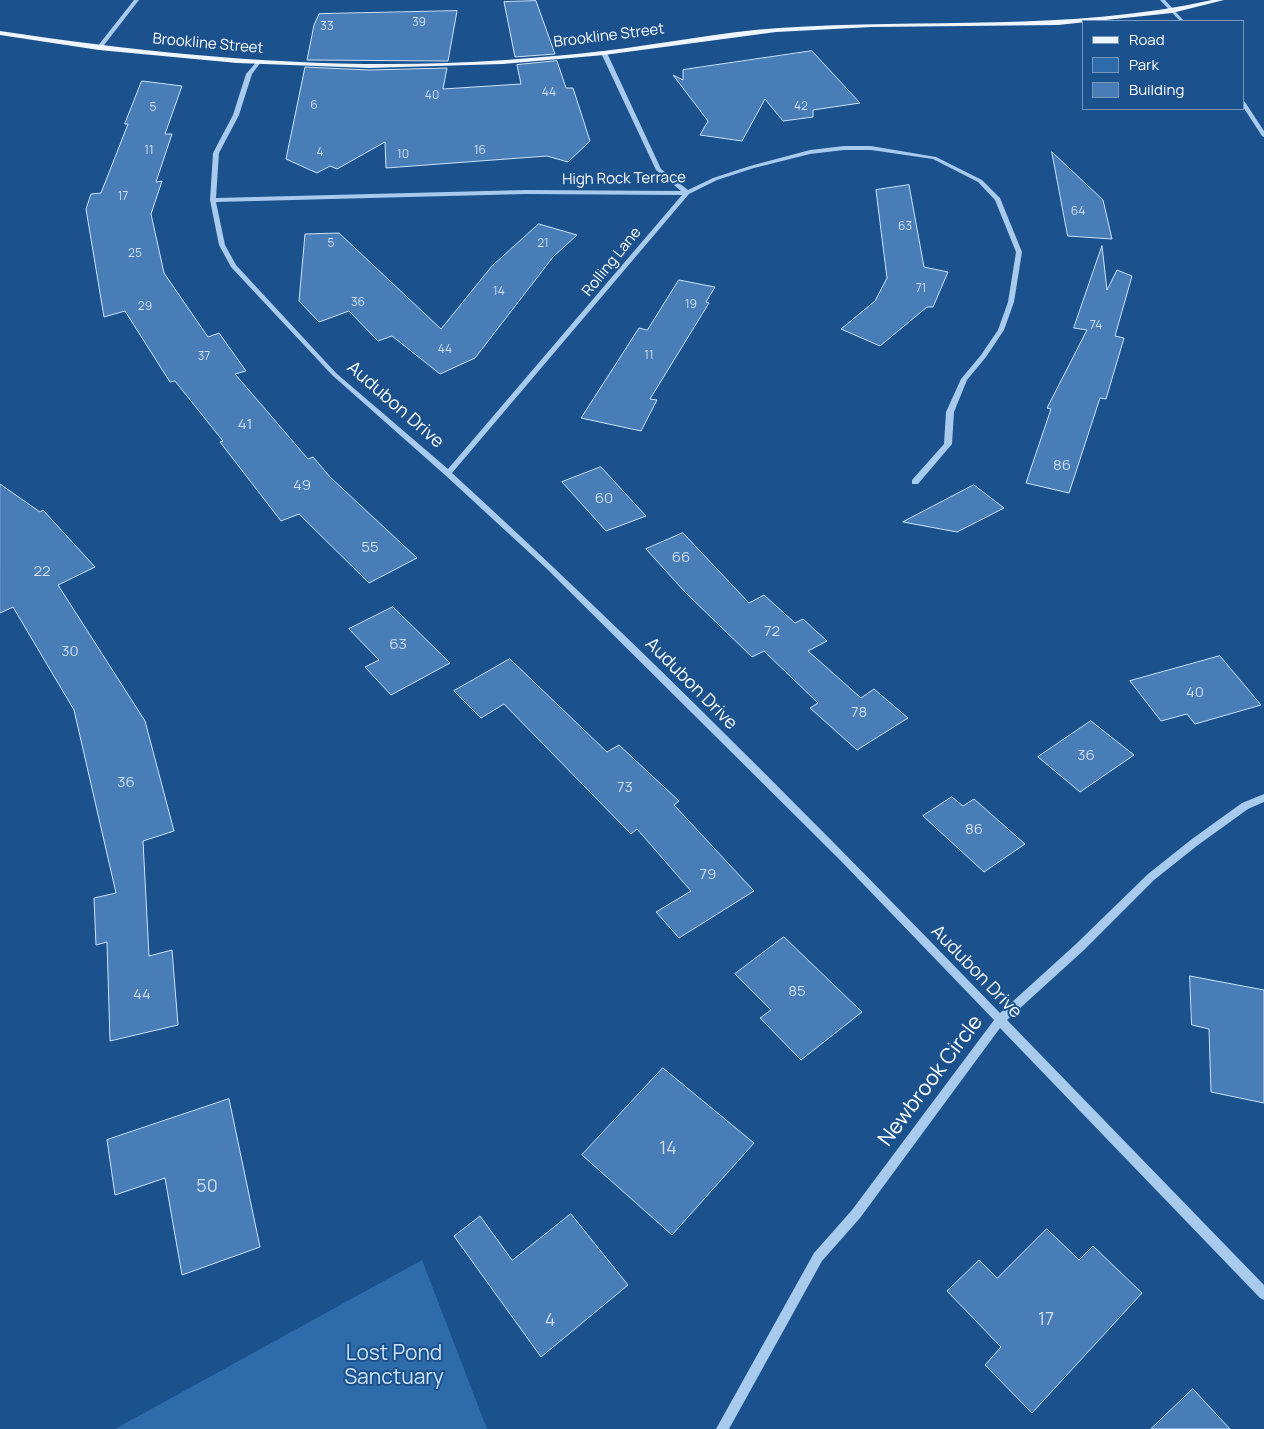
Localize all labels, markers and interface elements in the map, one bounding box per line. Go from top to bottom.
house number: 39 [412,16,426,30]
house number: 33 [320,20,334,34]
street label: Brookline Street [553,20,665,52]
legend [1082,20,1244,110]
text: Road [1129,29,1165,50]
street label: Brookline Street [152,30,264,58]
text: Park [1129,54,1159,75]
text: Building [1129,79,1184,100]
house number: 44 [542,86,556,100]
house number: 40 [425,89,439,103]
house number: 6 [310,99,318,113]
house number: 42 [794,100,808,114]
house number: 5 [150,101,156,115]
house number: 11 [144,144,154,158]
house number: 16 [474,144,486,158]
house number: 4 [316,146,324,160]
house number: 10 [397,148,409,162]
street label: High Rock Terrace [562,169,686,189]
house number: 17 [118,190,128,204]
house number: 64 [1071,205,1085,219]
house number: 63 [898,220,912,234]
street label: Rolling Lane [579,224,645,300]
house number: 5 [328,237,334,251]
house number: 21 [537,237,549,251]
house number: 25 [128,247,142,261]
house number: 71 [916,282,926,296]
house number: 14 [493,285,505,299]
house number: 36 [351,296,365,310]
house number: 19 [685,298,697,312]
house number: 29 [138,300,152,314]
house number: 74 [1090,319,1102,333]
house number: 44 [438,343,452,357]
house number: 11 [644,349,654,363]
house number: 37 [198,350,210,364]
street label: Audubon Drive [342,357,448,453]
house number: 41 [238,416,252,434]
house number: 86 [1053,457,1071,475]
house number: 49 [293,477,311,495]
house number: 60 [595,490,613,508]
house number: 55 [361,539,379,557]
house number: 66 [672,549,690,567]
house number: 22 [33,563,51,581]
house number: 72 [764,623,780,641]
street label: Audubon Drive [641,634,741,734]
house number: 63 [389,636,407,654]
house number: 30 [61,643,79,661]
house number: 40 [1186,684,1204,702]
house number: 78 [851,704,867,722]
house number: 36 [1077,747,1095,765]
house number: 36 [117,774,135,792]
house number: 73 [617,779,633,797]
house number: 86 [965,821,983,839]
house number: 79 [700,866,716,884]
street label: Audubon Drive [926,921,1026,1023]
house number: 85 [788,983,806,1001]
house number: 44 [133,986,151,1004]
street label: Newbrook Circle [874,1011,988,1151]
house number: 14 [659,1138,677,1160]
house number: 50 [196,1176,218,1198]
house number: 17 [1038,1309,1054,1331]
house number: 4 [545,1310,555,1332]
park label: Lost Pond Sanctuary [344,1341,444,1391]

